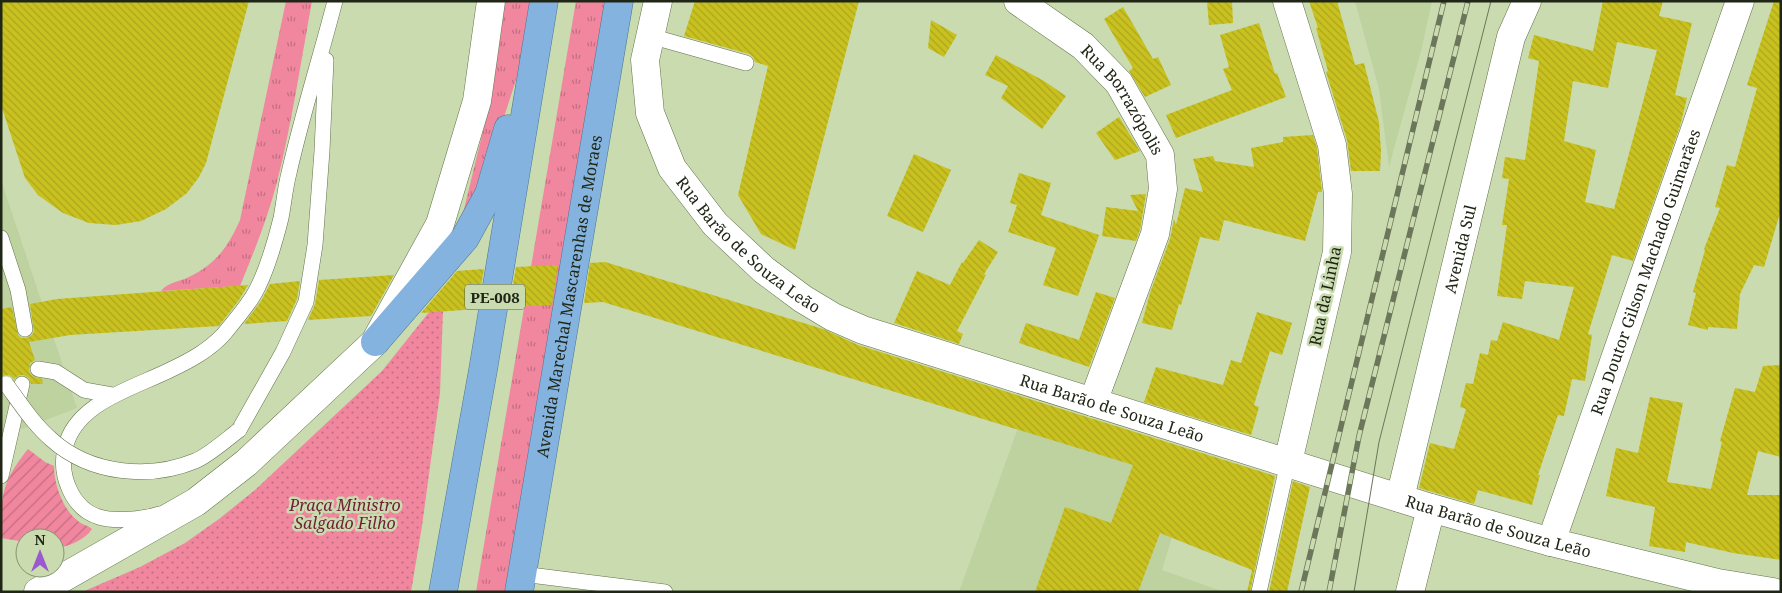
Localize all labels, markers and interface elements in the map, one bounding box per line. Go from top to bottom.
street label: Rua Borrazópolis [1076,39,1169,159]
street label: Rua Doutor Gilson Machado Guimarães [1585,126,1705,418]
street label: Avenida Marechal Mascarenhas de Moraes [531,133,607,459]
street label: Rua Barão de Souza Leão [671,172,825,318]
street label: Avenida Sul [1439,203,1481,296]
street label: Rua da Linha [1304,244,1346,348]
road number: PE-008 [465,284,525,310]
street label: Rua Barão de Souza Leão [1017,369,1207,447]
street label: Rua Barão de Souza Leão [1403,490,1593,562]
park label: Praça Ministro Salgado Filho [288,494,401,534]
north arrow [15,528,65,578]
text: N [34,530,46,549]

